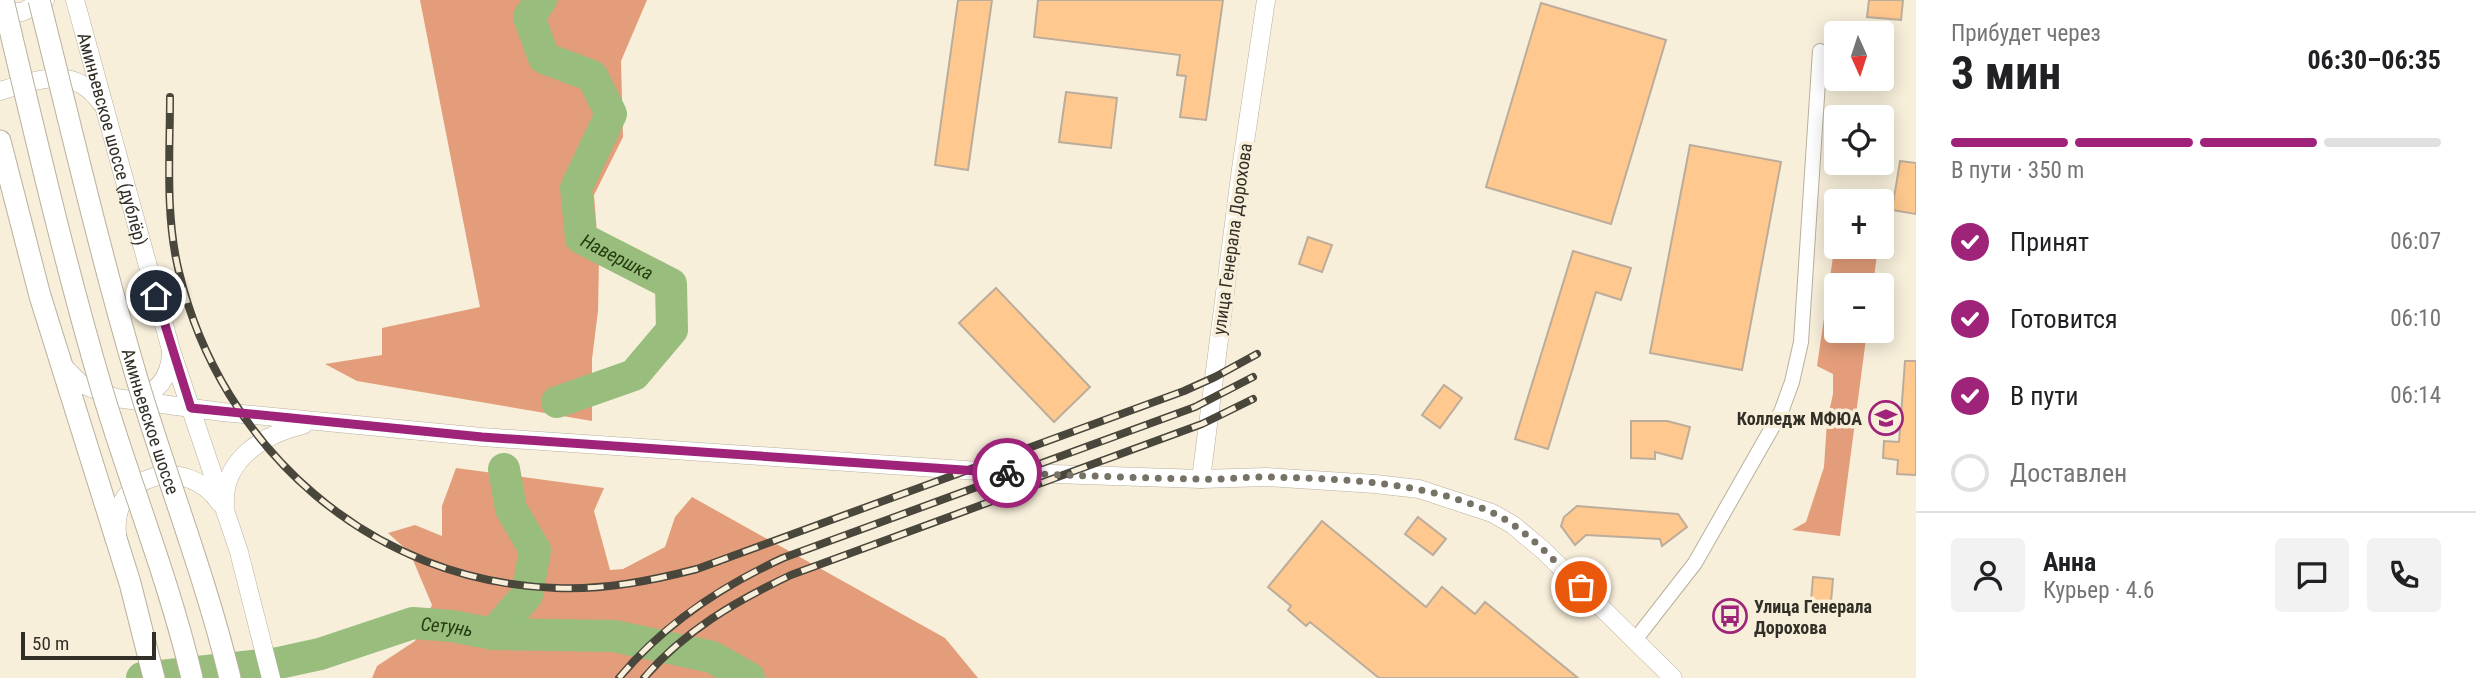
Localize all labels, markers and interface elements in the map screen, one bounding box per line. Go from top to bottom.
text: Прибудет через [1951,20,2101,47]
north arrow [1824,21,1894,91]
map controls [1824,21,1894,343]
street label: Аминьевское шоссе (дублёр) [74,30,152,248]
text: 06:30–06:35 [2307,45,2441,75]
text: 3 мин [1951,46,2061,100]
button: locate [1824,105,1894,175]
street label: улица Генерала Дорохова [1208,142,1256,336]
text: В пути · 350 m [1951,157,2084,184]
button: + [1824,189,1894,259]
icon: check [1951,223,1989,261]
text: Принят [2010,227,2089,257]
text: 06:07 [2390,228,2441,255]
water label: Навершка [577,229,657,284]
pin [126,266,186,326]
button: − [1824,273,1894,343]
icon: home [137,277,175,315]
icon: check [1951,300,1989,338]
text: Готовится [2010,304,2118,334]
text: 06:10 [2390,305,2441,332]
street label: Аминьевское шоссе [118,346,184,497]
icon: check [1951,377,1989,415]
text: В пути [2010,381,2079,411]
text: 06:14 [2390,382,2441,409]
school or university icon: Колледж МФЮА [1867,399,1905,437]
place label: Колледж МФЮА [1737,408,1862,429]
courier [972,438,1042,508]
icon: bike [988,454,1026,492]
text: Доставлен [2010,458,2127,488]
button: person [1951,538,2025,612]
button: chat [2275,538,2349,612]
button: phone [2367,538,2441,612]
text: Анна [2043,547,2096,577]
pin [1551,557,1611,617]
icon: bag [1562,568,1600,606]
text: Курьер · 4.6 [2043,577,2154,604]
place label: Улица Генерала Дорохова [1754,596,1872,638]
bus stop icon: Улица Генерала Дорохова [1711,597,1749,635]
water label: Сетунь [420,612,475,641]
scale bar [21,629,156,661]
text: 50 m [32,632,69,655]

